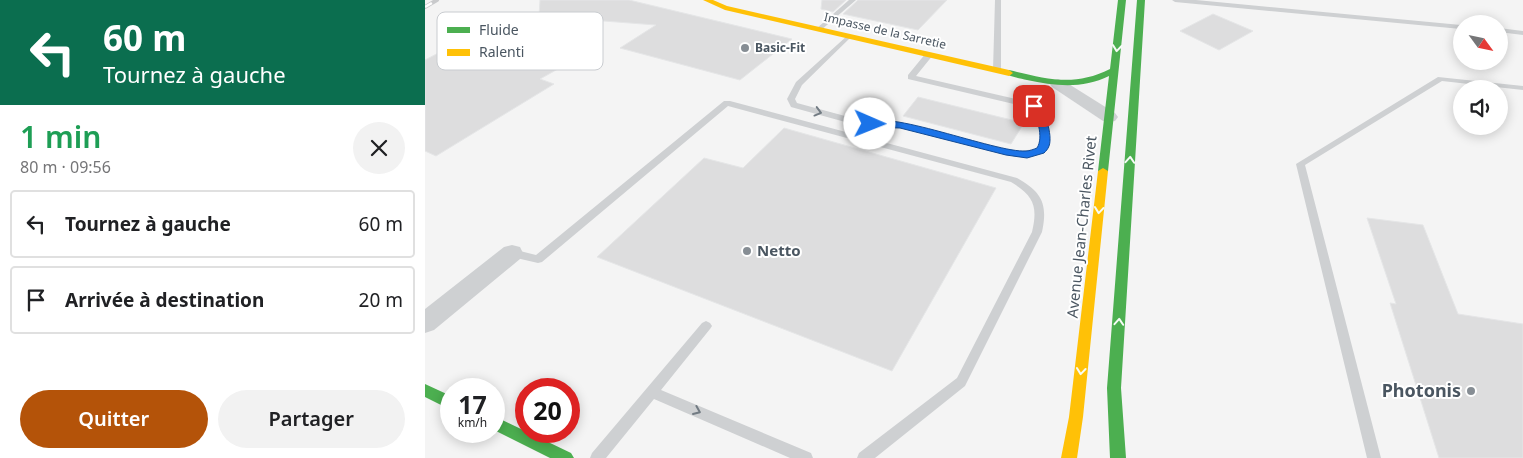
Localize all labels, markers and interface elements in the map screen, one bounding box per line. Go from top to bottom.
street label: Impasse de la Sarretie [822,8,948,53]
legend [437,12,603,70]
text: 60 m [103,14,186,61]
north arrow [1453,15,1507,70]
map controls [1453,15,1508,135]
icon: left [20,20,85,85]
text: Fluide [479,20,519,39]
place label: Basic-Fit [755,39,805,56]
text: Ralenti [479,42,524,61]
marker: Basic-Fit [739,42,751,54]
one-way arrow [1112,45,1123,53]
text: Tournez à gauche [103,59,286,89]
button: sound [1453,80,1508,135]
pin [1013,85,1055,127]
icon: arrive [1020,92,1048,120]
position arrow [843,97,895,149]
one-way arrow [813,106,821,116]
text: 1 min [20,116,101,157]
button: close [353,122,405,174]
street label: Avenue Jean-Charles Rivet [1061,134,1101,319]
text: 80 m · 09:56 [20,156,111,178]
one-way arrow [1124,156,1135,164]
one-way arrow [1094,206,1105,214]
icon: left [22,210,50,238]
text: Tournez à gauche [65,211,231,237]
text: 60 m [359,211,403,237]
place label: Netto [757,240,801,260]
marker: Netto [741,245,753,257]
icon: arrive [22,286,50,314]
text: Arrivée à destination [65,287,264,313]
text: 20 m [359,287,403,313]
one-way arrow [1113,318,1124,326]
one-way arrow [1076,368,1087,376]
speed limit sign: 20 [515,378,580,443]
place label: Photonis [1382,378,1461,402]
marker: Photonis [1465,385,1477,397]
text: 17 [458,387,487,421]
button: Quitter [20,390,208,448]
button: Partager [218,390,405,448]
one-way arrow [692,405,701,415]
text: km/h [458,414,487,431]

